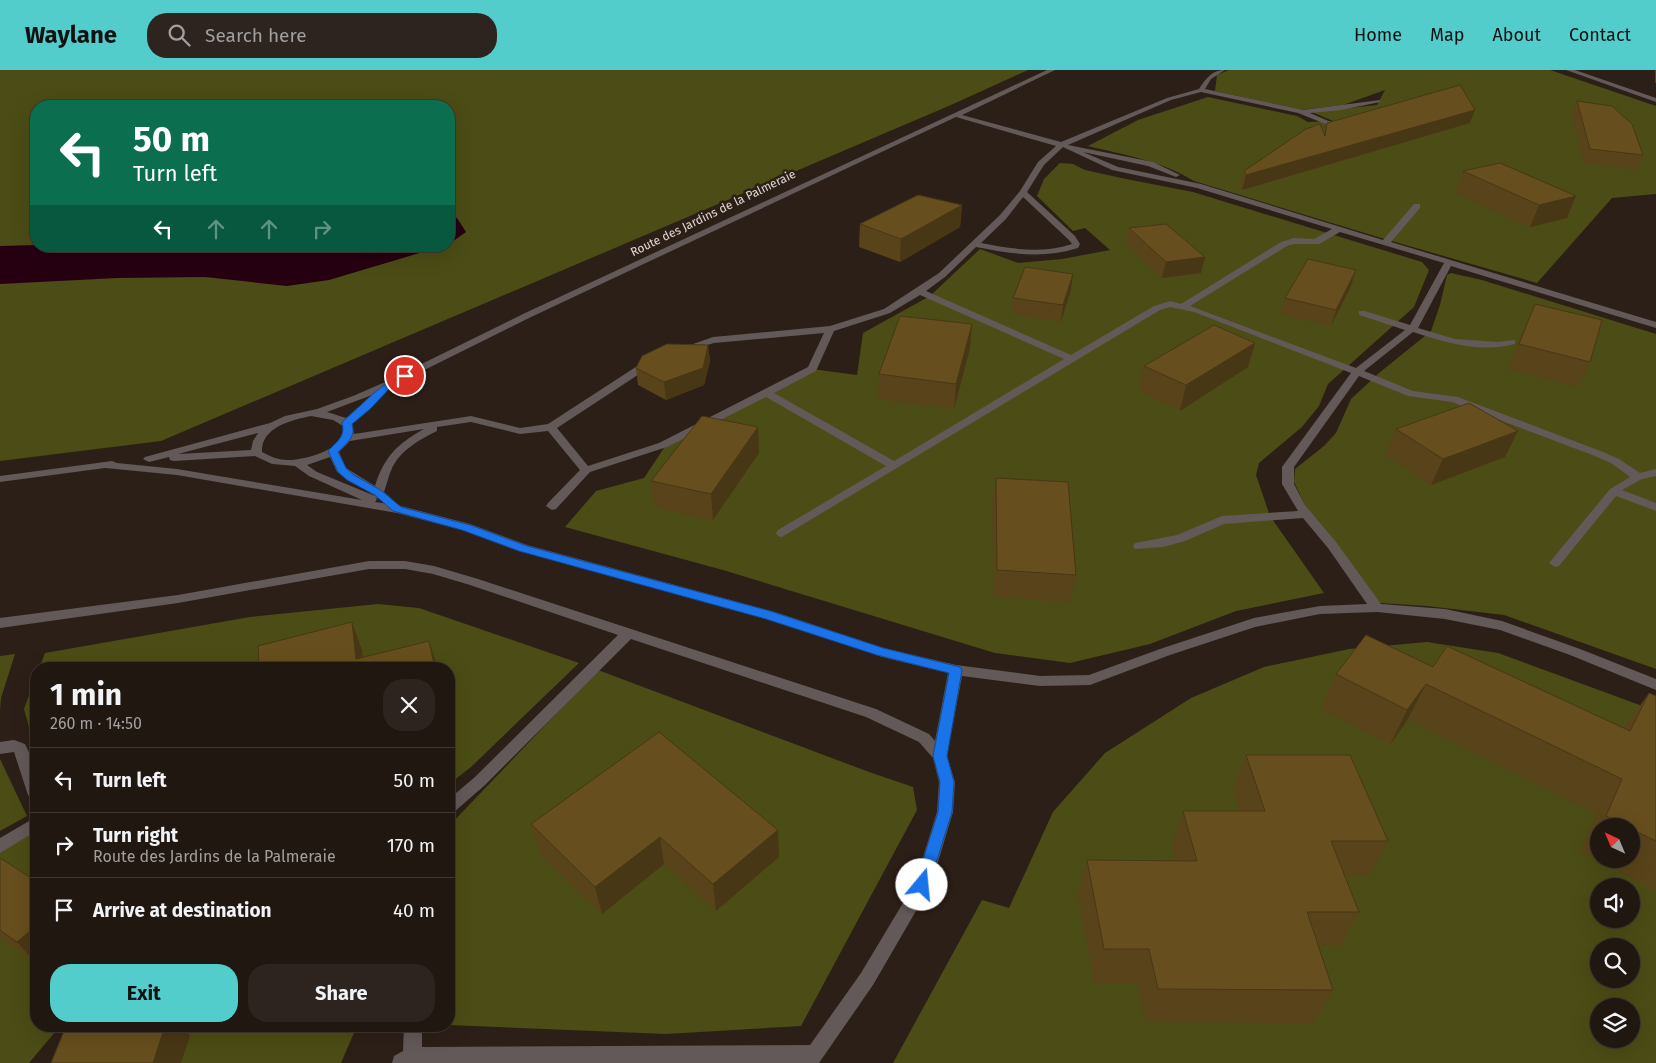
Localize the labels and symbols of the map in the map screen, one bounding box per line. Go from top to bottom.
street label: Route des Jardins de la Palmeraie [628,167,798,259]
pin [384,355,426,397]
north arrow [1590,818,1640,868]
position arrow [895,858,947,910]

